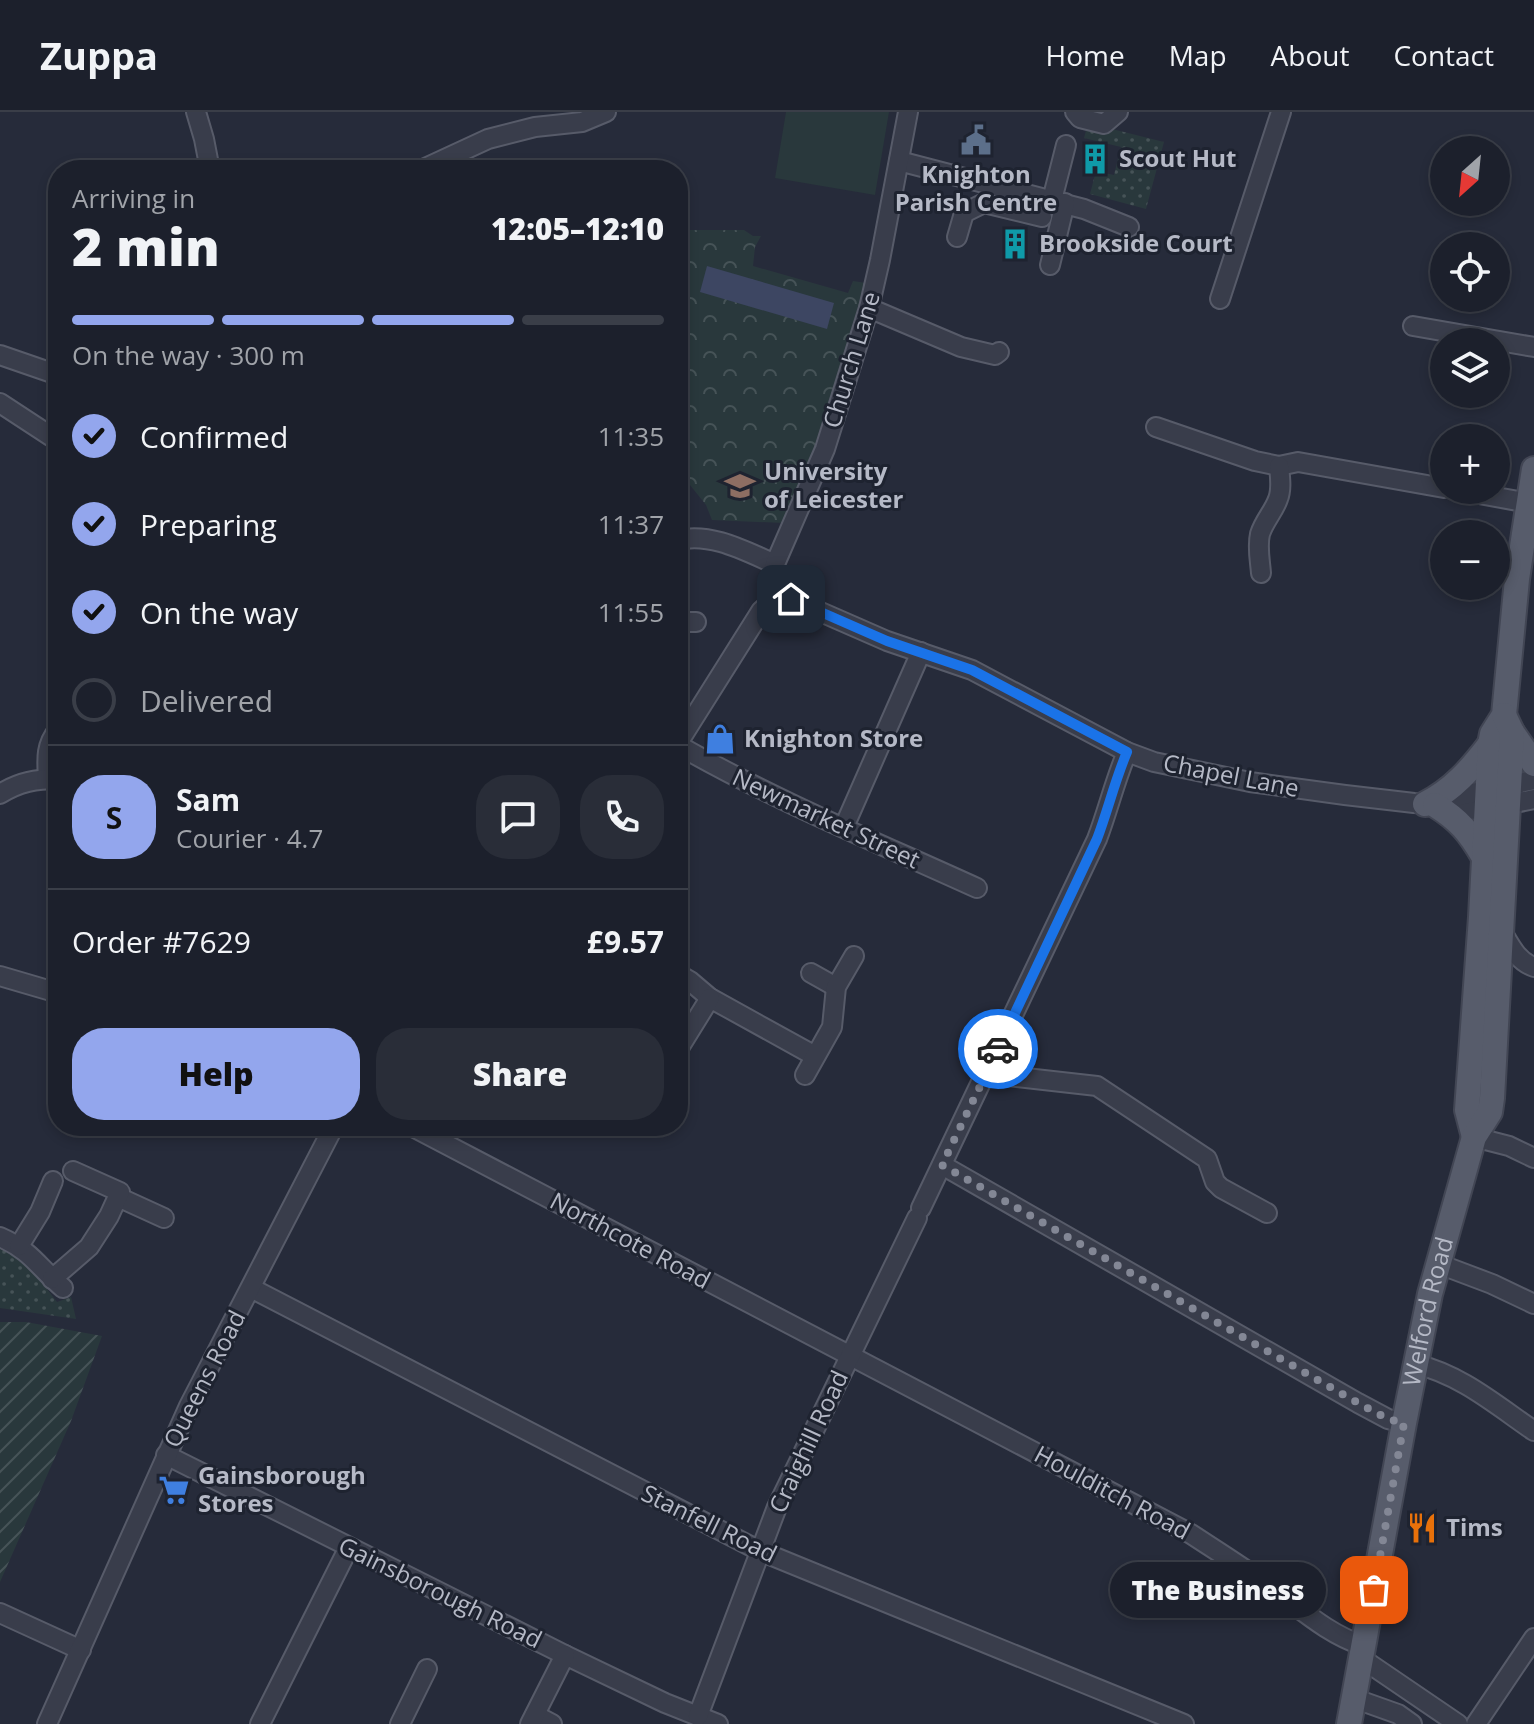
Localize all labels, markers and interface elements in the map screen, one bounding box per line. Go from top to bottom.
text: Zuppa [40,29,158,81]
text: Home [1046,36,1125,74]
text: Map [1169,36,1227,74]
text: About [1271,36,1349,74]
text: Contact [1393,36,1494,74]
public building icon: Knighton Parish Centre [959,123,993,157]
north arrow [1430,136,1510,216]
map controls [1430,136,1510,600]
place label: Scout Hut [1119,141,1236,174]
building icon: Scout Hut [1078,142,1112,176]
place label: Knighton Parish Centre [895,157,1057,218]
text: Arriving in [72,180,195,216]
text: 12:05–12:10 [491,208,664,249]
text: 2 min [72,210,220,281]
place label: Brookside Court [1039,226,1233,259]
building icon: Brookside Court [998,227,1032,261]
button: locate [1430,232,1510,312]
street label: Church Lane [814,287,887,432]
button: layers [1430,328,1510,408]
text: On the way · 300 m [72,337,305,373]
icon: check [72,414,116,458]
text: Confirmed [140,416,288,457]
text: 11:35 [598,418,664,454]
button: + [1430,424,1510,504]
place label: University of Leicester [764,454,903,515]
school or university icon: University of Leicester [723,469,757,503]
icon: check [72,502,116,546]
text: Preparing [140,504,277,545]
text: 11:37 [598,506,664,542]
button: − [1430,520,1510,600]
pin [757,565,825,633]
icon: home [769,577,813,621]
icon: check [72,590,116,634]
text: On the way [140,592,298,633]
text: 11:55 [598,594,664,630]
text: Delivered [140,680,273,721]
place label: Knighton Store [744,721,923,754]
shop icon: Knighton Store [703,722,737,756]
street label: Chapel Lane [1161,745,1302,804]
street label: Newmarket Street [727,760,926,876]
button: chat [476,775,560,859]
button: phone [580,775,664,859]
text: Sam [176,779,240,820]
text: S [106,797,122,838]
text: Courier · 4.7 [176,820,323,856]
text: Order #7629 [72,921,251,962]
text: £9.57 [587,921,664,962]
courier [958,1009,1038,1089]
icon: car [976,1027,1020,1071]
button: Help [72,1028,360,1120]
button: Share [376,1028,664,1120]
street label: Northcote Road [545,1184,717,1296]
street label: Welford Road [1394,1233,1460,1389]
street label: Queens Road [155,1304,252,1453]
street label: Craighill Road [760,1365,855,1518]
street label: Houlditch Road [1029,1437,1196,1547]
place label: Gainsborough Stores [198,1458,366,1519]
supermarket icon: Gainsborough Stores [157,1473,191,1507]
street label: Stanfell Road [636,1476,783,1570]
place label: Tims [1446,1510,1503,1543]
restaurant icon: Tims [1405,1511,1439,1545]
street label: Gainsborough Road [334,1528,548,1655]
pin [1340,1556,1408,1624]
callout: The Business [1110,1562,1326,1618]
icon: bag [1352,1568,1396,1612]
text: The Business [1132,1572,1304,1608]

